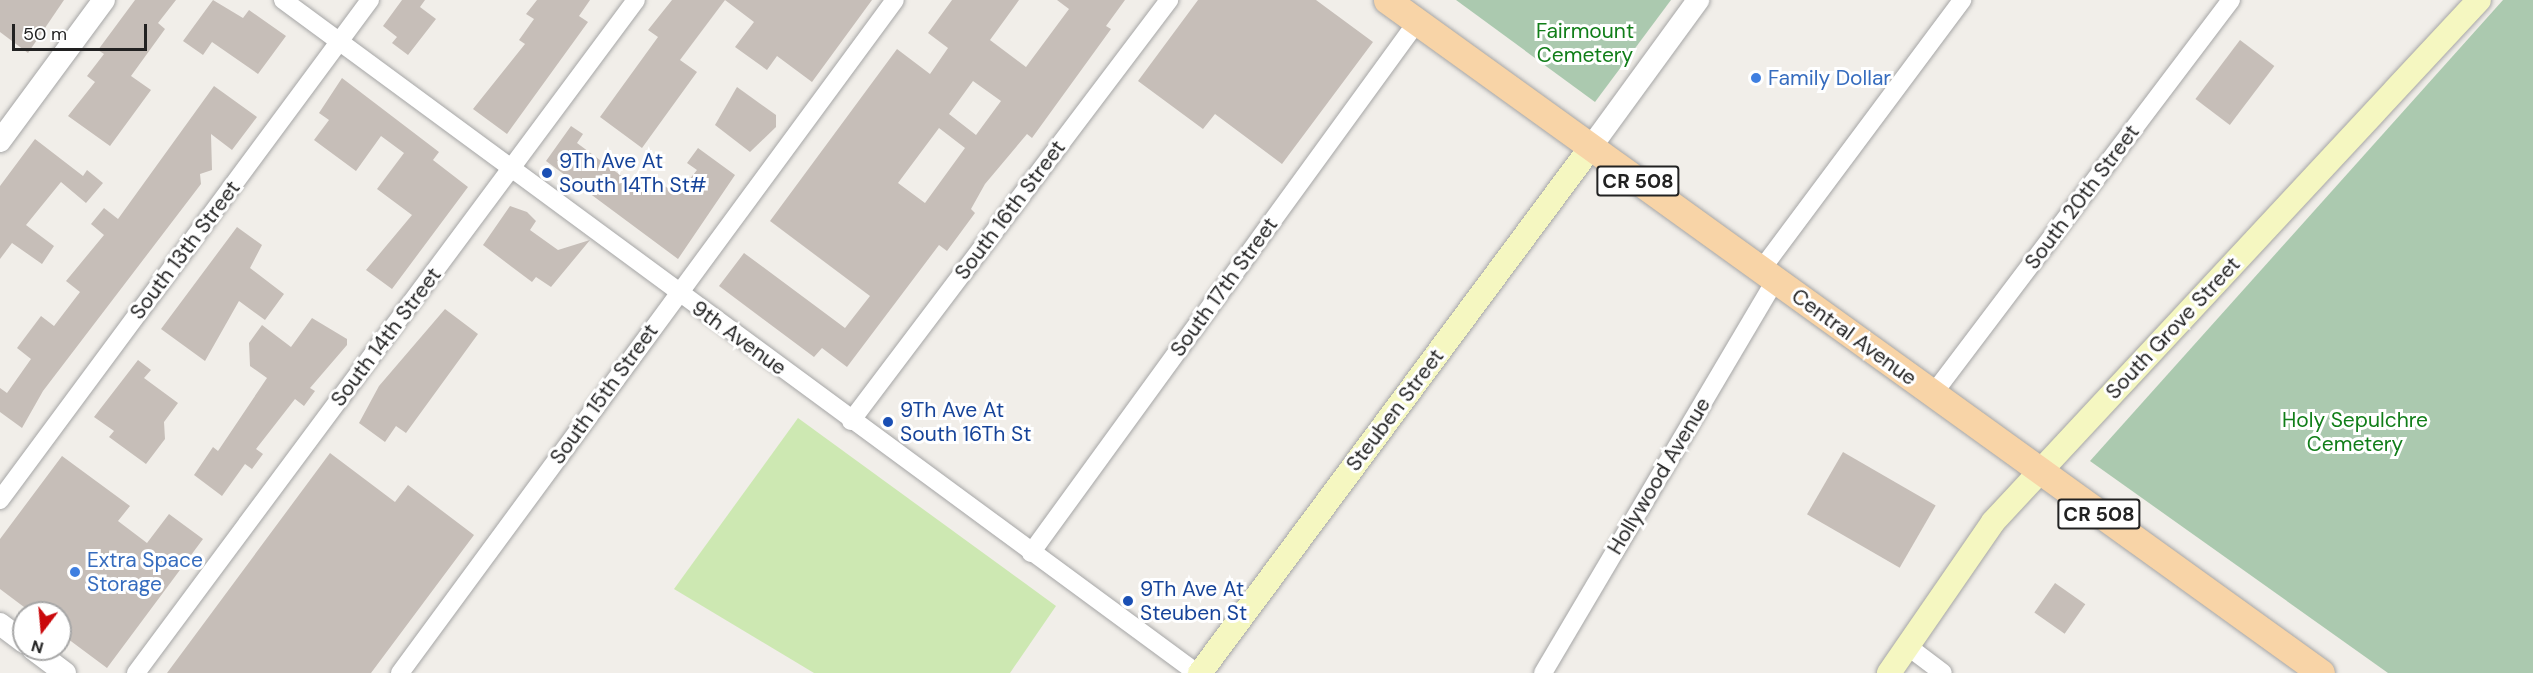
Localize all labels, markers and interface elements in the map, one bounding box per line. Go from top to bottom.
scale bar [15,12,150,50]
park label: Fairmount Cemetery [1536,18,1634,68]
text: 50 m [23,22,67,46]
place label: Family Dollar [1768,65,1891,91]
marker: Family Dollar [1749,71,1763,85]
street label: South 20th Street [2020,120,2144,274]
street label: South 16th Street [949,135,1071,285]
place label: 9Th Ave At South 14Th St# [559,148,707,198]
road number: CR 508 [1596,164,1680,198]
marker: 9Th Ave At South 14Th St# [540,166,554,180]
street label: South 13th Street [125,176,245,324]
street label: South 17th Street [1165,213,1283,361]
street label: South Grove Street [2101,252,2245,404]
street label: South 14th Street [326,263,446,411]
street label: Central Avenue [1787,283,1921,391]
street label: 9th Avenue [687,295,791,381]
street label: South 15th Street [545,319,663,469]
street label: Steuben Street [1341,344,1449,476]
street label: Hollywood Avenue [1602,393,1716,559]
place label: 9Th Ave At South 16Th St [900,397,1031,447]
park label: Holy Sepulchre Cemetery [2282,407,2428,457]
marker: 9Th Ave At South 16Th St [881,415,895,429]
road number: CR 508 [2057,497,2141,531]
place label: Extra Space Storage [87,547,203,597]
marker: Extra Space Storage [68,565,82,579]
place label: 9Th Ave At Steuben St [1140,576,1247,626]
marker: 9Th Ave At Steuben St [1121,594,1135,608]
north arrow [12,601,72,661]
text: N [29,635,46,659]

